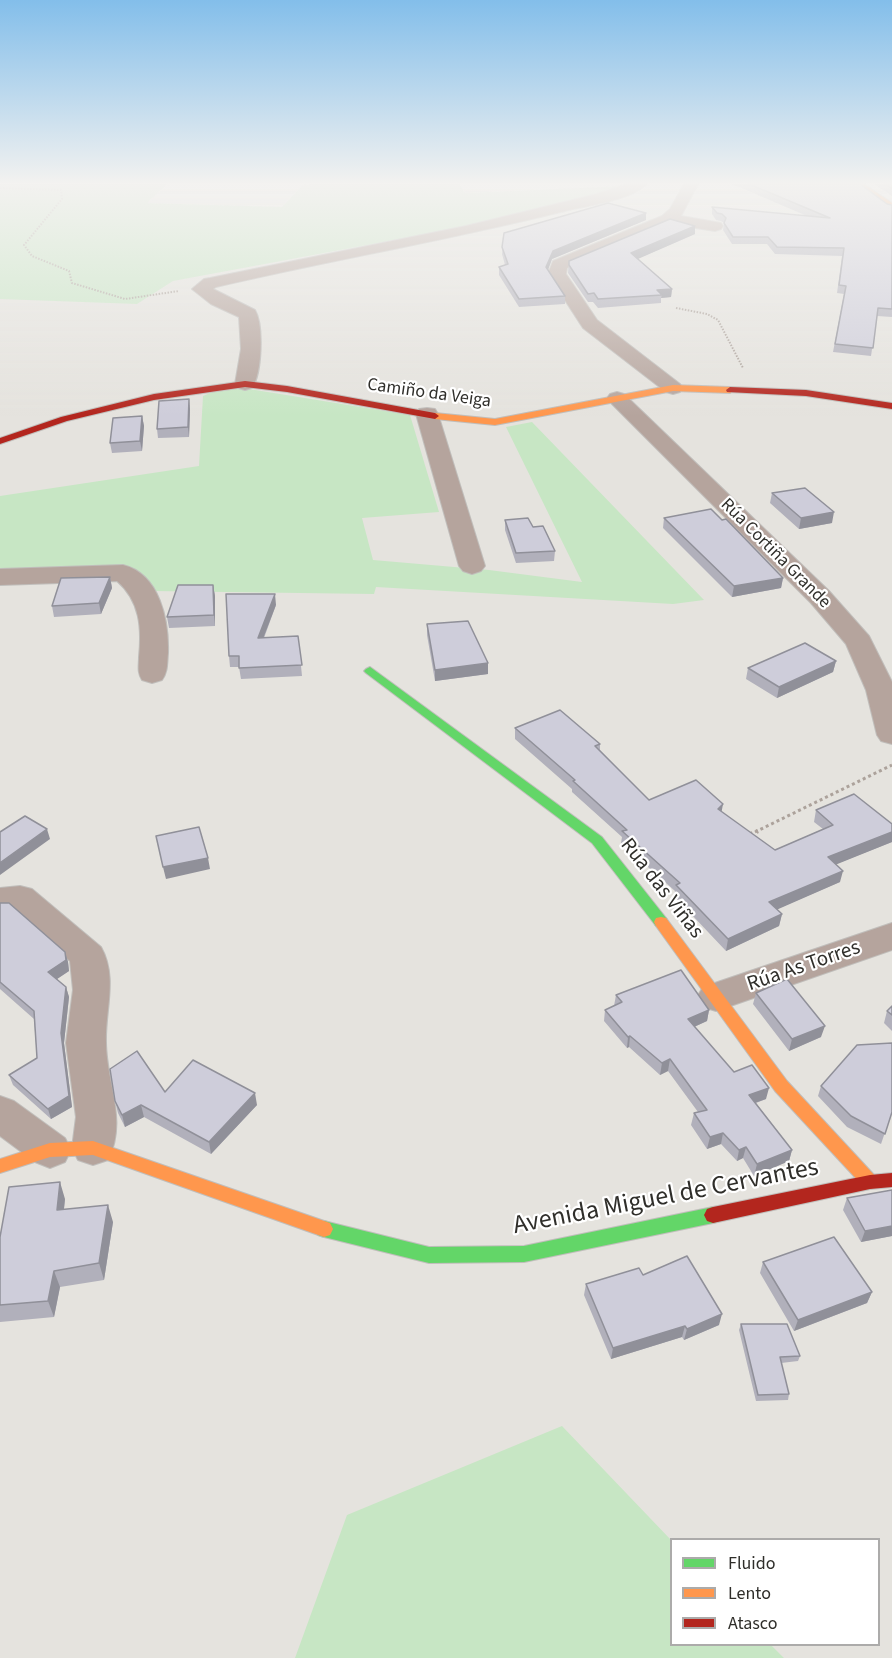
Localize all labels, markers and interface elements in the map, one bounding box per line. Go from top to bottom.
street label: Camiño da Veiga [366,375,492,413]
street label: Rúa Cortiña Grande [715,494,835,614]
street label: Rúa das Viñas [614,834,708,944]
street label: Rúa As Torres [744,936,864,998]
street label: Avenida Miguel de Cervantes [511,1153,821,1243]
legend [670,1538,880,1646]
text: Fluido [728,1551,775,1576]
text: Lento [728,1581,771,1606]
text: Atasco [728,1611,777,1636]

